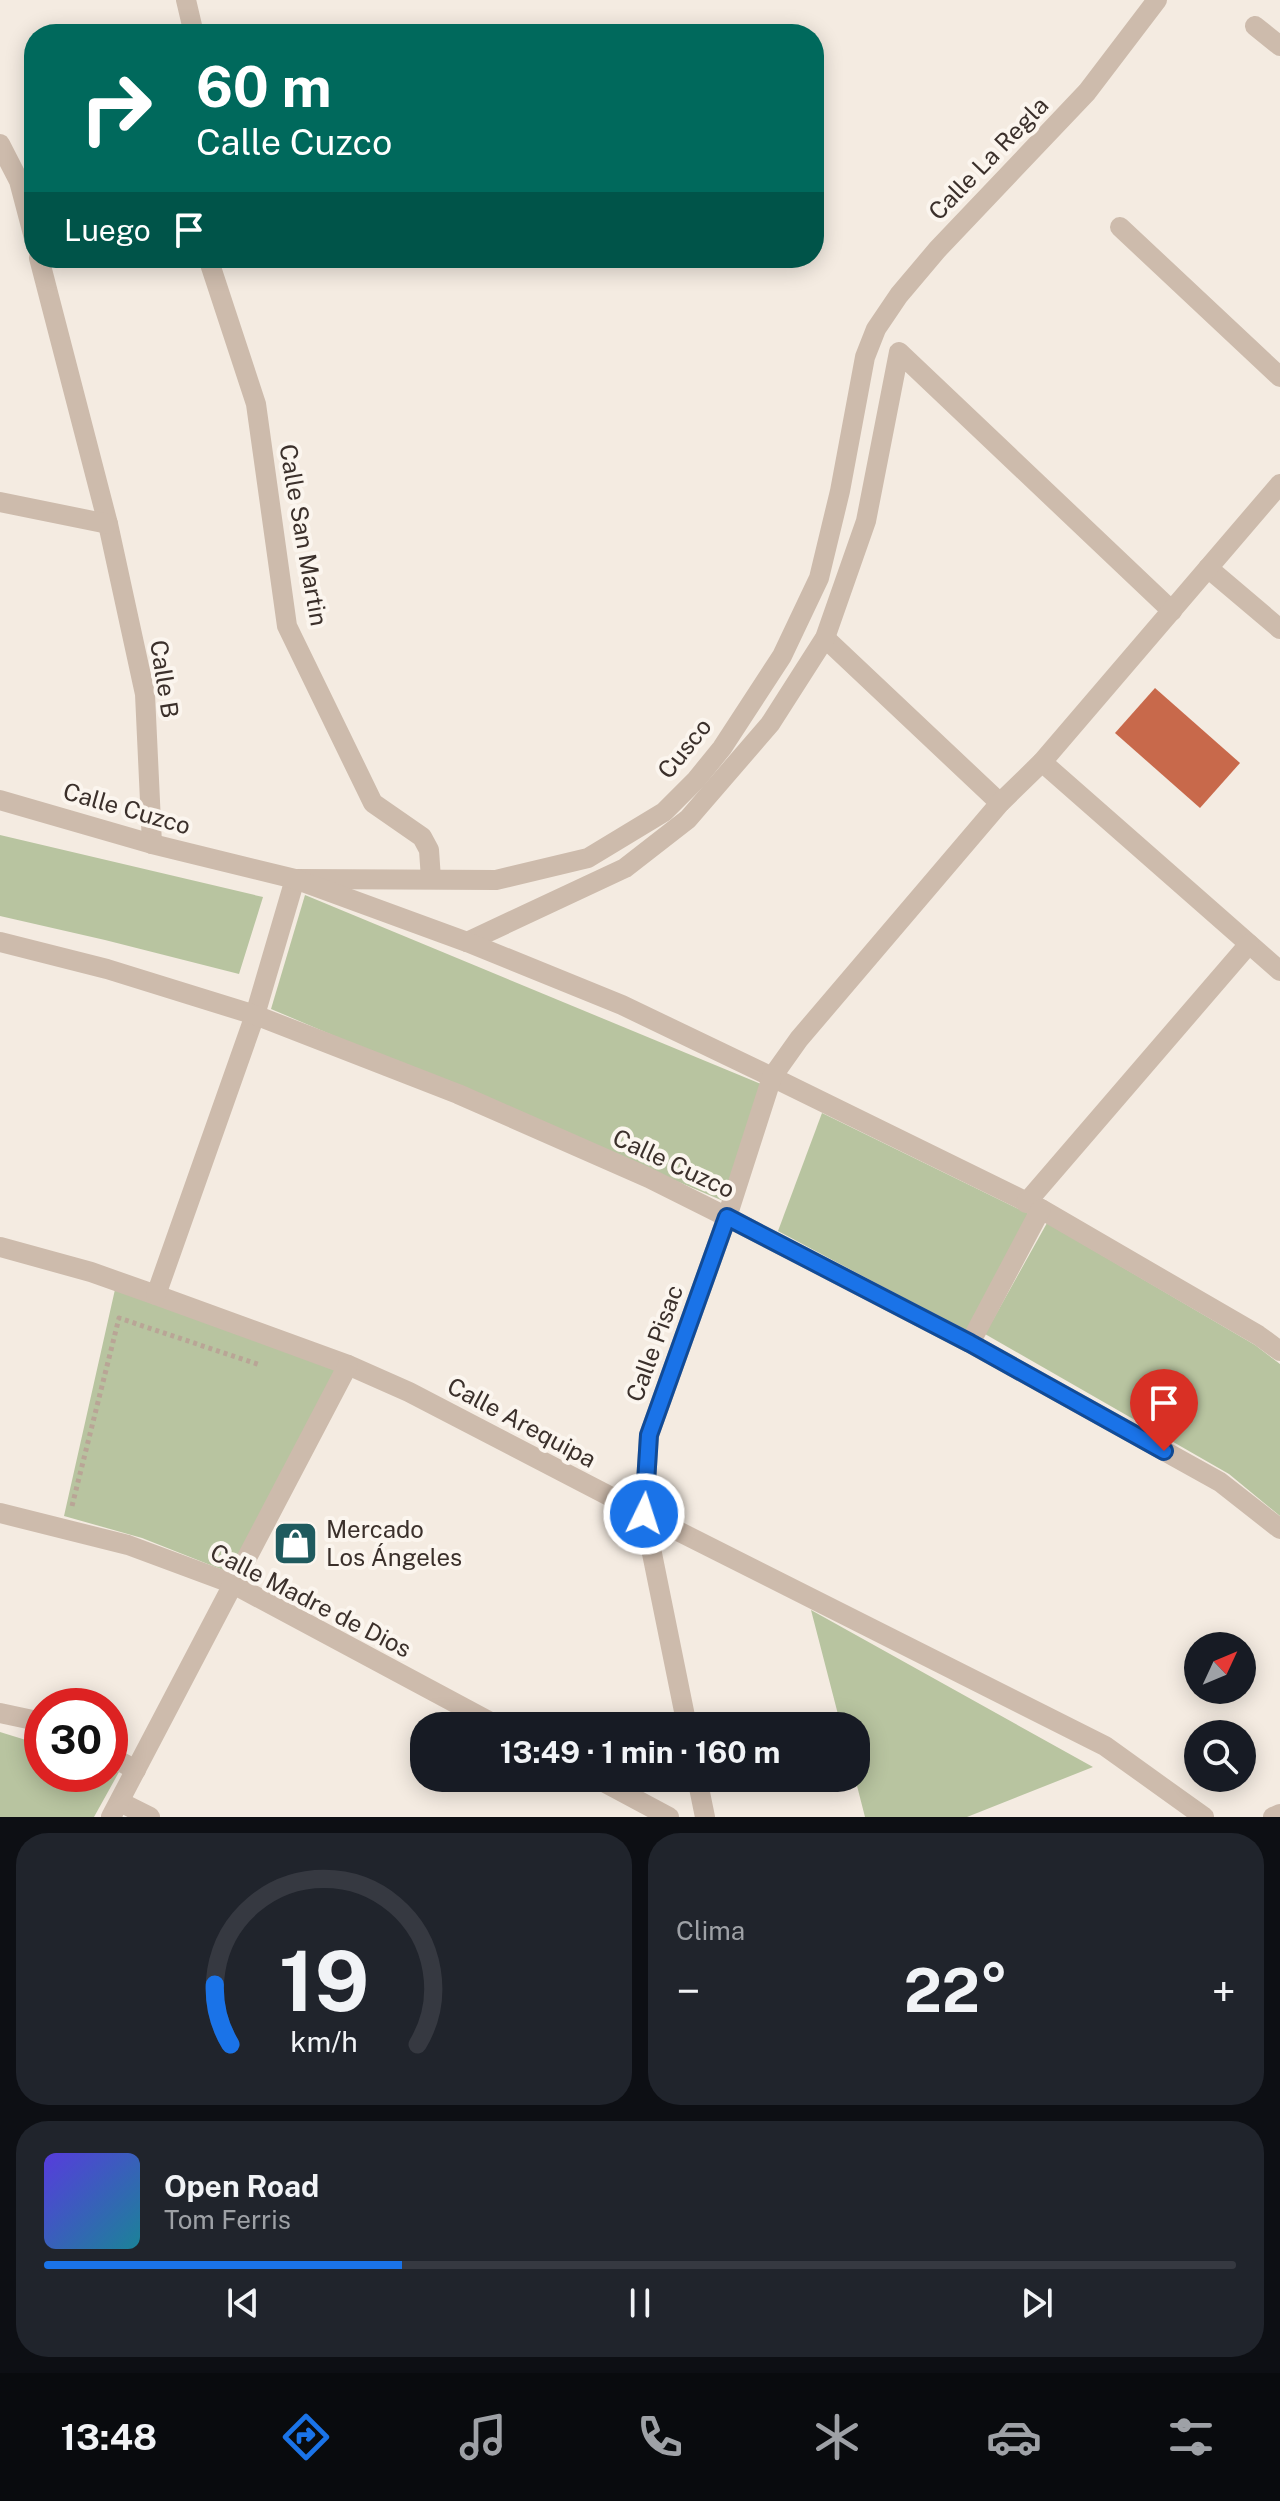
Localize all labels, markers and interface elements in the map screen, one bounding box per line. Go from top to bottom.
text: 60 m [196,54,332,120]
icon: right [64,56,168,160]
street label: Calle La Regla [922,91,1054,225]
text: Calle Cuzco [196,121,392,163]
icon: arrive [167,208,211,252]
text: Luego [64,212,151,248]
street label: Calle San Martin [274,442,334,628]
street label: Calle B [145,638,185,720]
street label: Cusco [651,712,717,784]
street label: Calle Cuzco [60,776,194,840]
street label: Calle Cuzco [609,1123,739,1203]
street label: Calle Pisac [620,1281,688,1405]
pin [1130,1369,1198,1451]
street label: Calle Arequipa [443,1371,601,1473]
icon: arrive [1142,1381,1186,1425]
position arrow [602,1472,686,1556]
place label: Mercado Los Ángeles [326,1515,462,1571]
shop icon: Mercado Los Ángeles [271,1519,319,1567]
street label: Calle Madre de Dios [206,1537,416,1663]
north arrow [1184,1632,1256,1704]
map controls [1184,1632,1256,1792]
speed limit sign: 30 [24,1688,128,1792]
button: search [1184,1720,1256,1792]
text: 13:49 · 1 min · 160 m [500,1734,780,1770]
text: Clima [676,1915,745,1946]
text: 19 [279,1932,369,2030]
text: 22° [904,1955,1008,2026]
text: − [676,1965,700,2017]
text: + [1212,1965,1236,2017]
text: km/h [290,2025,358,2058]
text: Open Road [164,2168,319,2204]
text: Tom Ferris [164,2204,291,2235]
icon: previous [221,2281,265,2325]
icon: pause [618,2281,662,2325]
icon: next [1015,2281,1059,2325]
icon: directions [278,2409,334,2465]
icon: music [455,2409,511,2465]
icon: phone [632,2409,688,2465]
icon: climate [809,2409,865,2465]
icon: car [986,2409,1042,2465]
icon: filters [1163,2409,1219,2465]
text: 13:48 [61,2416,157,2458]

